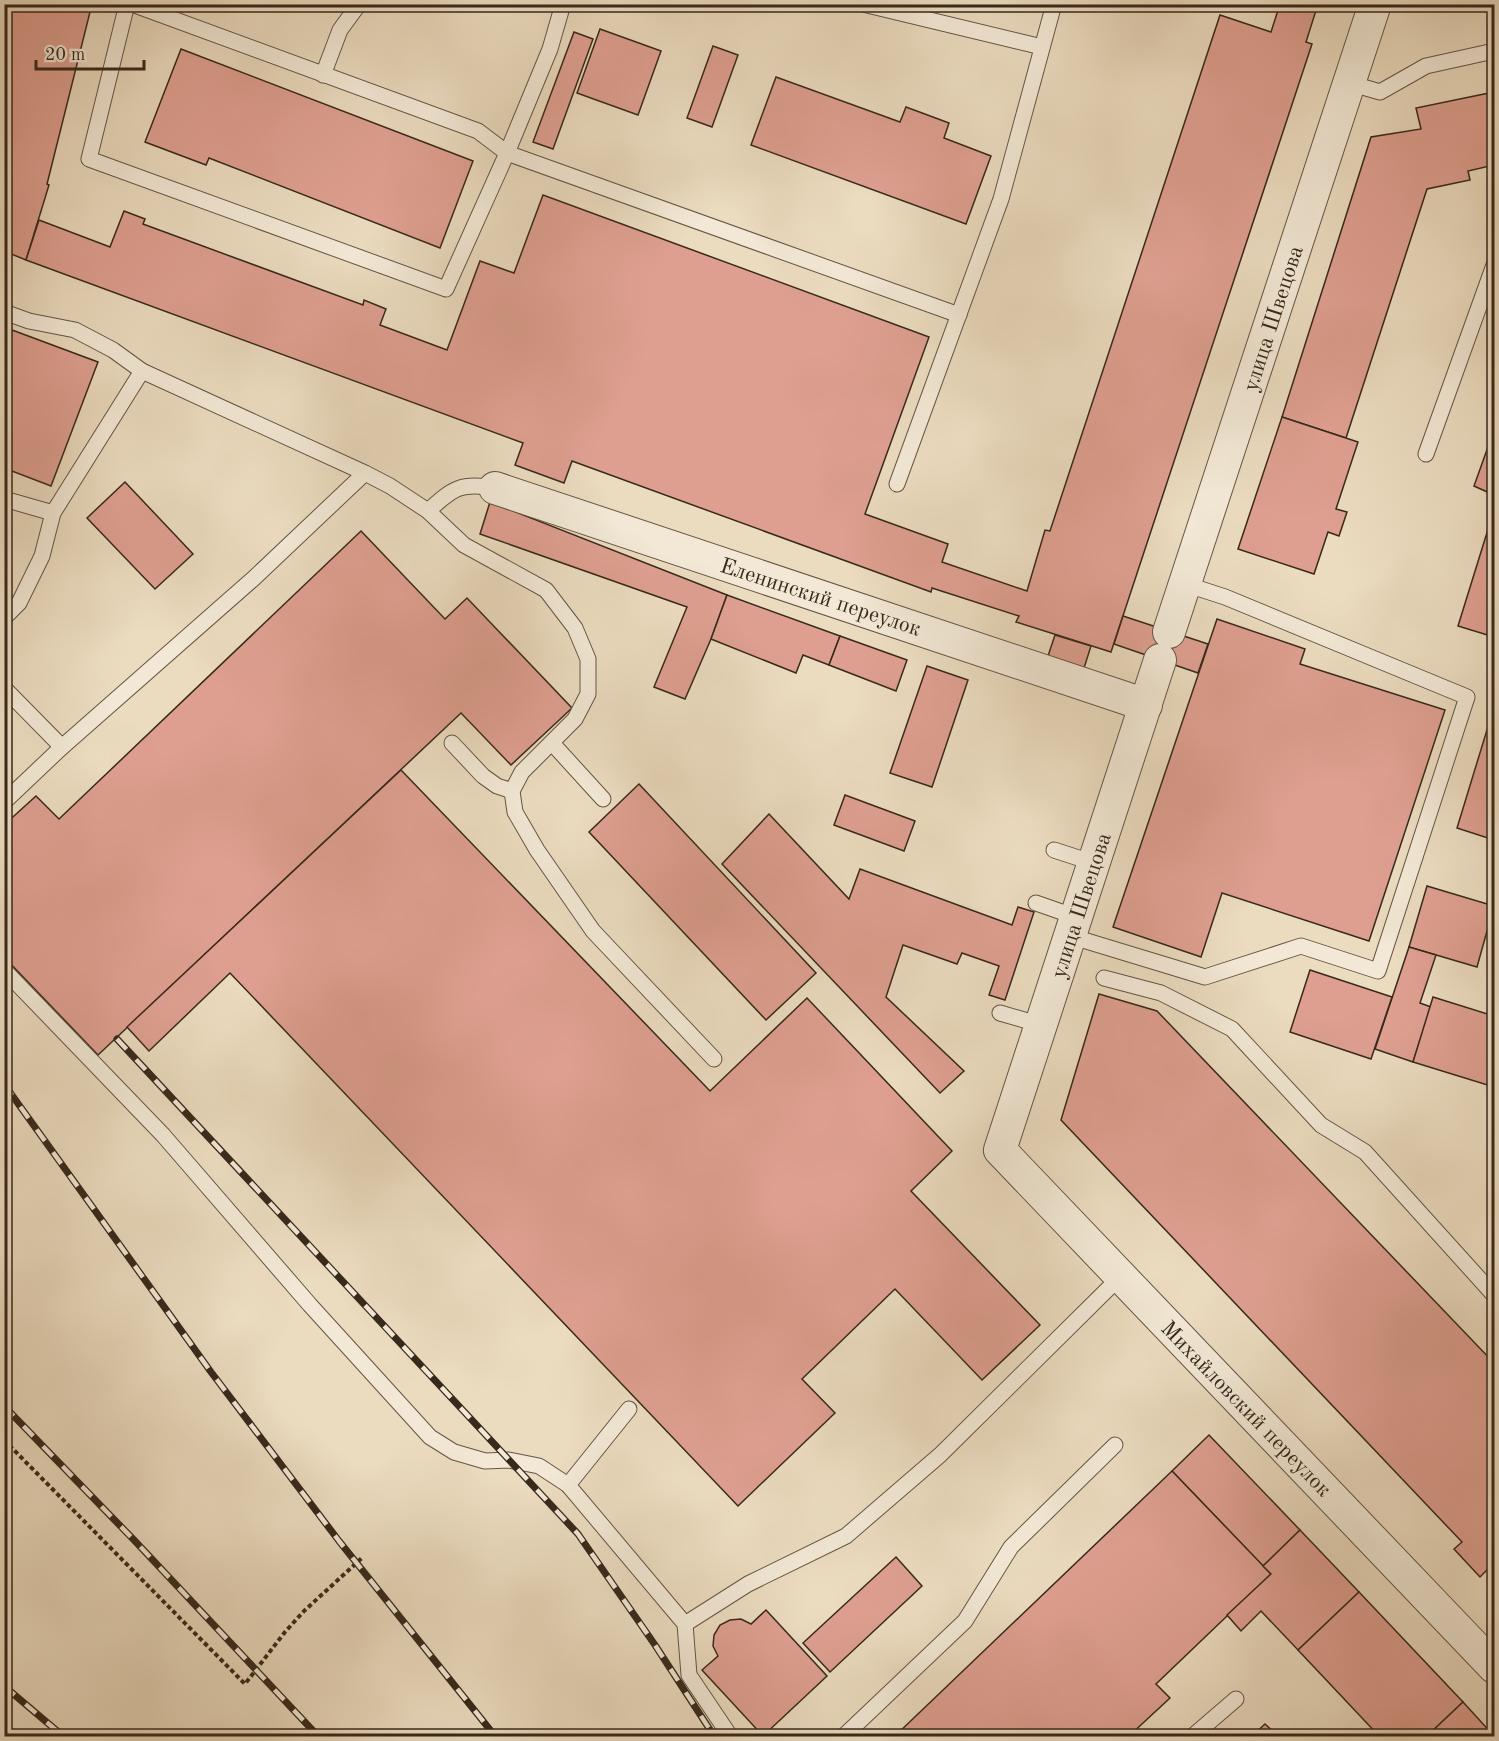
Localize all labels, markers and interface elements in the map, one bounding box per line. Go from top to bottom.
scale bar [36,33,144,71]
text: 20 m [45,46,85,64]
street label: улица Швецова [1240,243,1308,394]
street label: Еленинский переулок [717,555,924,641]
street label: улица Швецова [1048,830,1116,981]
street label: Михайловский переулок [1156,1317,1335,1501]

